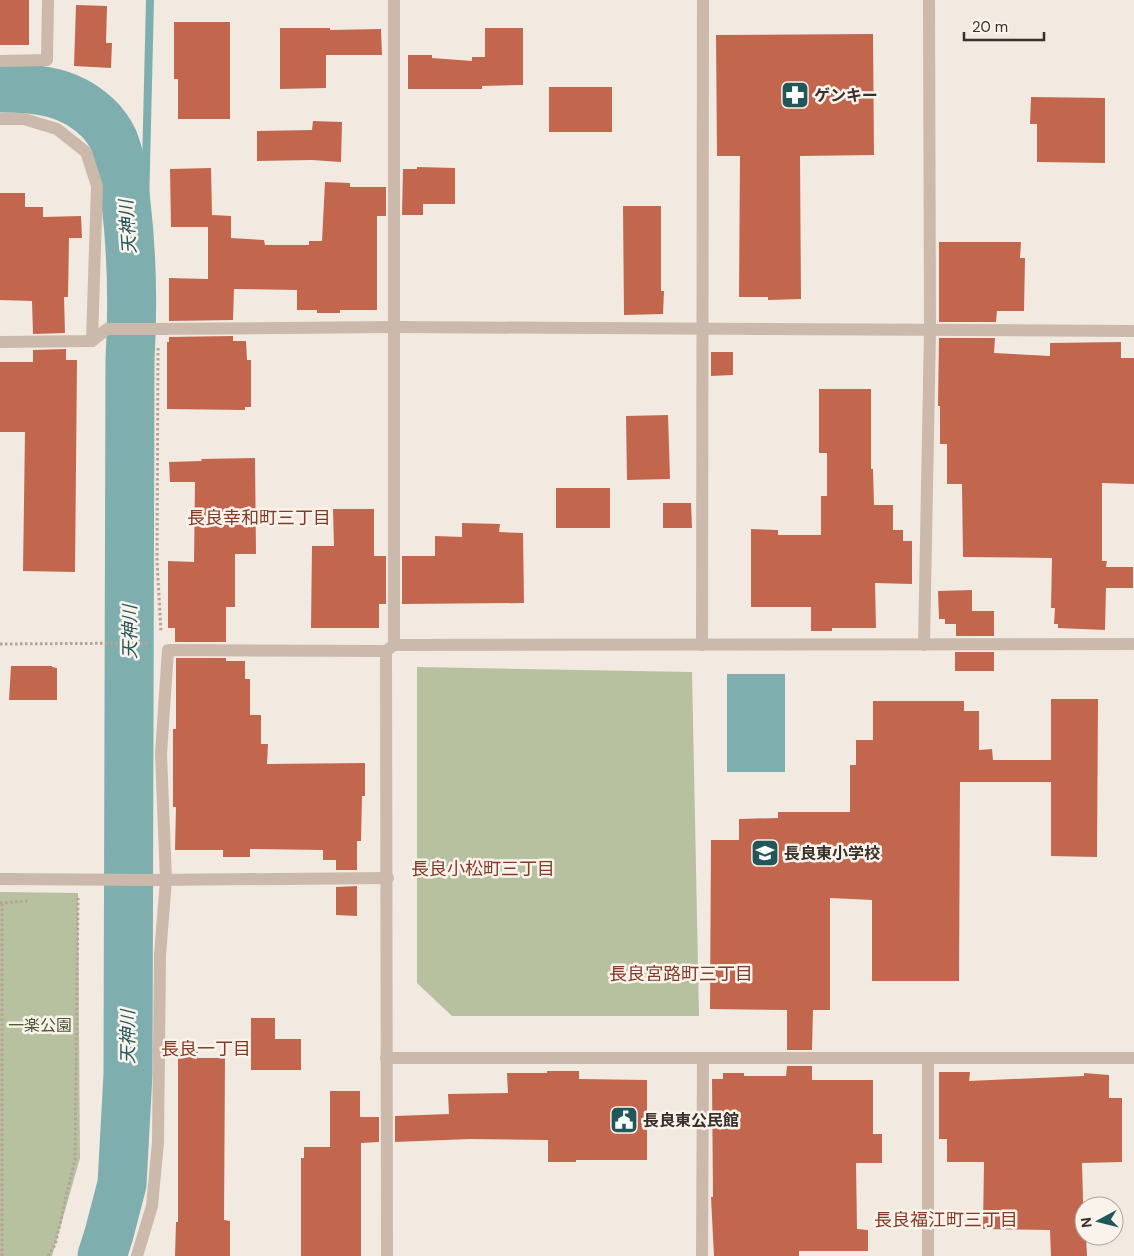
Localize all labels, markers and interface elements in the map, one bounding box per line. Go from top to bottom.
scale bar [964,10,1044,42]
text: 20 m [972,17,1008,37]
pharmacy icon: ゲンキー [780,80,810,110]
place label: ゲンキー [814,85,878,106]
water label: 天神川 [114,197,142,255]
district label: 長良幸和町三丁目 [187,506,331,530]
water label: 天神川 [118,603,142,659]
school or university icon: 長良東小学校 [750,838,780,868]
place label: 長良東小学校 [784,843,880,864]
district label: 長良小松町三丁目 [411,857,555,881]
district label: 長良宮路町三丁目 [609,962,753,986]
water label: 天神川 [116,1008,140,1064]
park label: 一楽公園 [8,1015,72,1036]
district label: 長良一丁目 [161,1037,251,1061]
public building icon: 長良東公民館 [609,1105,639,1135]
place label: 長良東公民館 [643,1110,739,1131]
north arrow [1074,1196,1124,1246]
district label: 長良福江町三丁目 [874,1208,1018,1232]
text: N [1077,1216,1096,1229]

